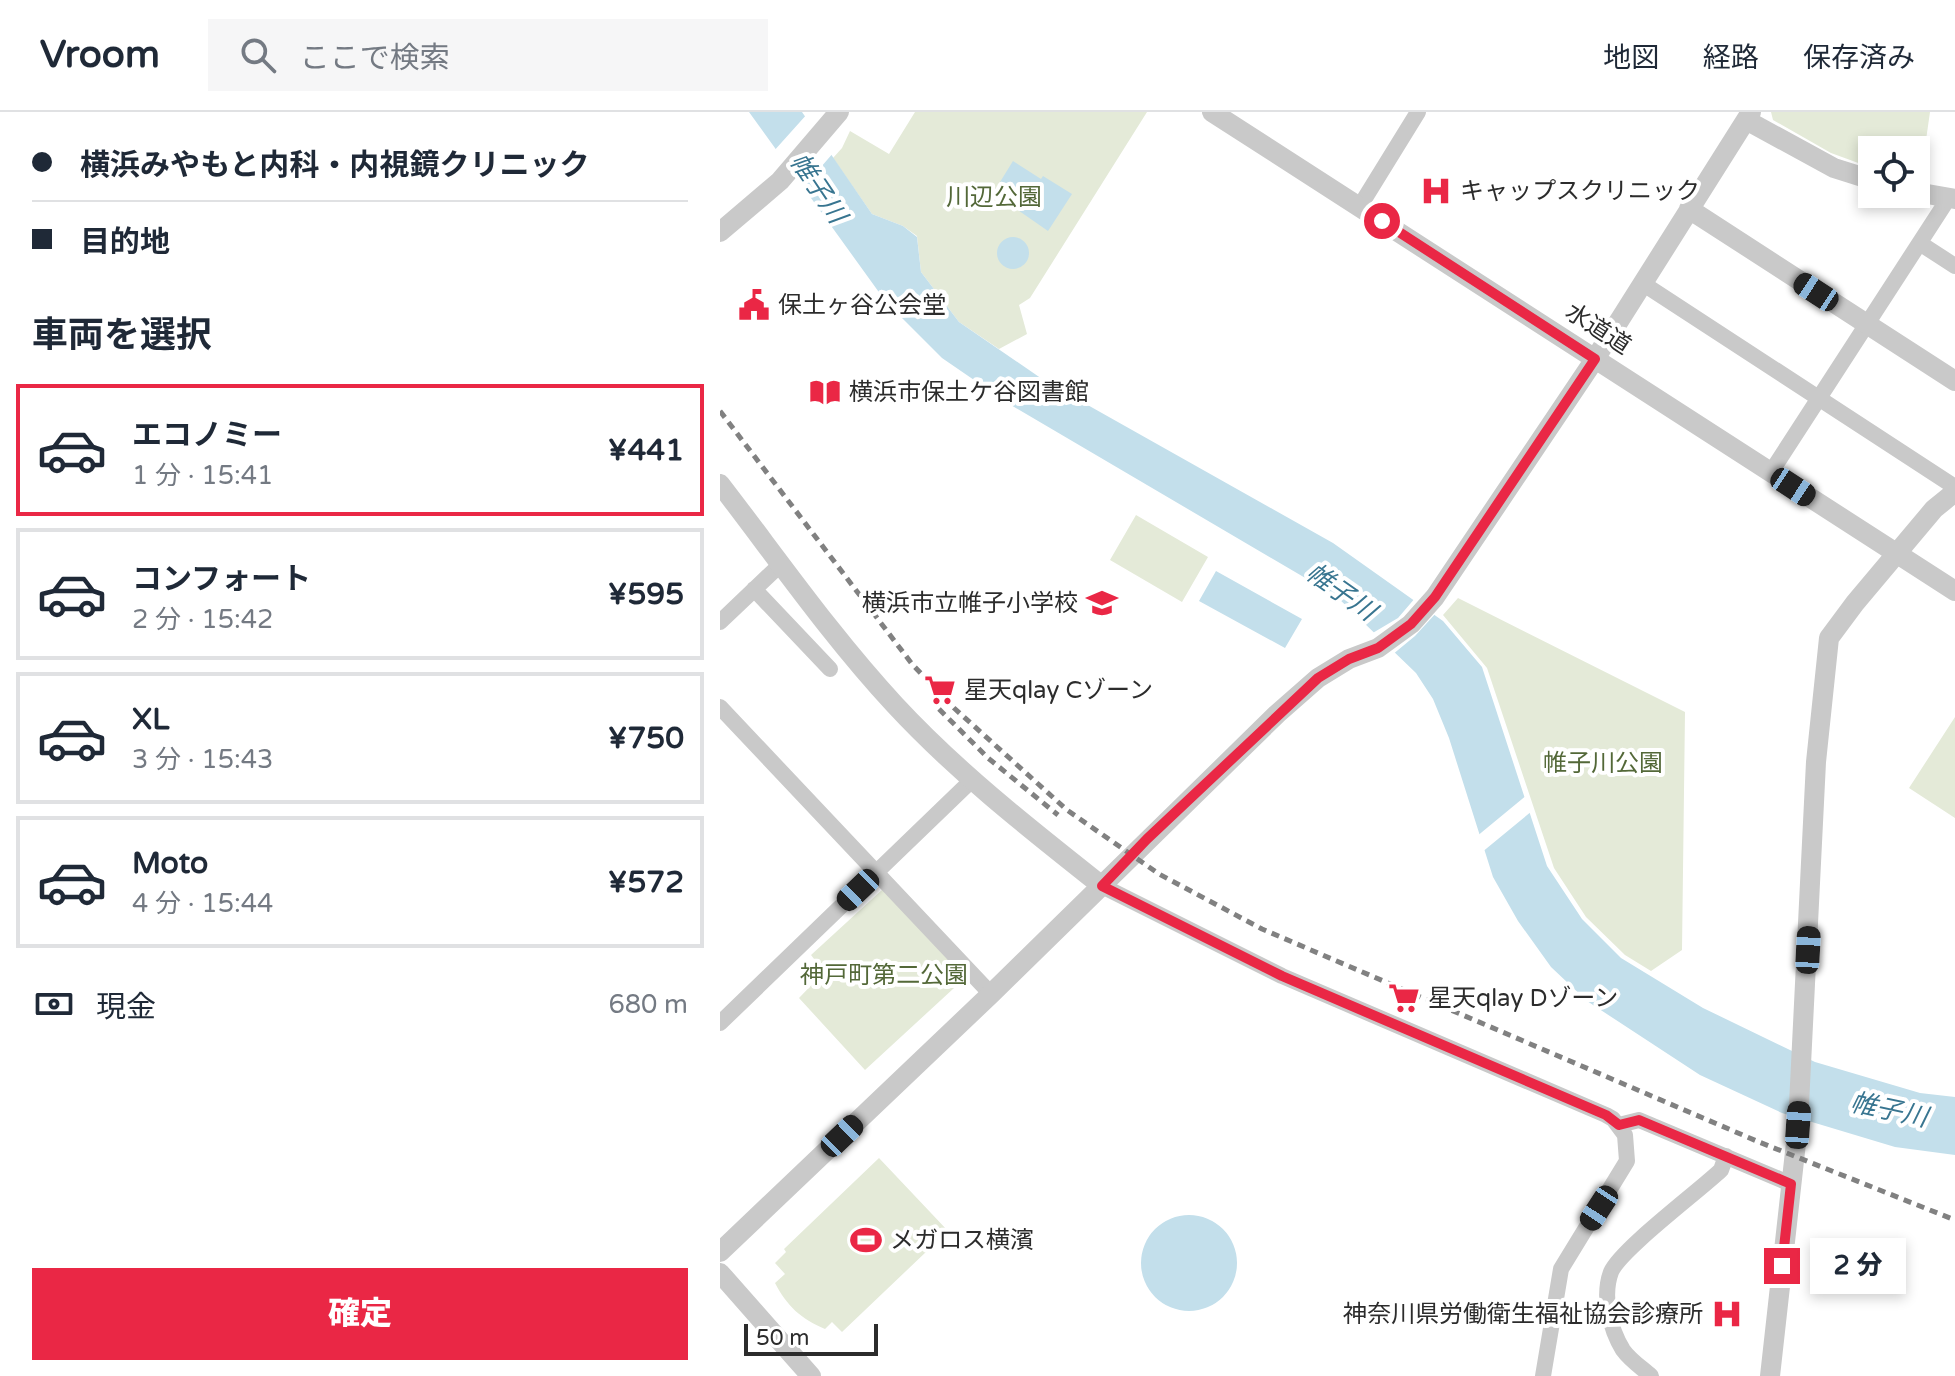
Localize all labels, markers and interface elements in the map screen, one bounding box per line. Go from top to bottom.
search box [208,19,768,91]
text: Vroom [40,32,160,78]
icon: search [236,33,280,77]
text: ここで検索 [300,40,450,77]
text: 地図 [1603,41,1659,75]
text: 経路 [1703,41,1759,75]
text: 保存済み [1803,41,1915,75]
map controls [1858,136,1930,208]
button: locate [1858,136,1930,208]
text: 横浜みやもと内科・内視鏡クリニック [80,147,589,184]
water label: 帷子川 [783,147,854,231]
hospital icon: キャップスクリニック [1419,174,1453,208]
place label: キャップスクリニック [1460,177,1700,206]
park label: 川辺公園 [946,183,1042,212]
route start [1364,203,1400,239]
text: 目的地 [80,224,170,261]
car [1789,269,1843,315]
public building icon: 保土ヶ谷公会堂 [737,288,771,322]
place label: 保土ヶ谷公会堂 [778,291,946,320]
street label: 水道道 [1560,297,1636,361]
text: 車両を選択 [32,314,212,357]
library icon: 横浜市保土ケ谷図書館 [808,375,842,409]
place label: 横浜市保土ケ谷図書館 [849,378,1089,407]
icon: car [36,414,108,486]
text: エコノミー [132,417,282,454]
text: ¥441 [608,432,684,469]
text: 1 分 · 15:41 [132,460,273,491]
car [1766,464,1820,510]
water label: 帷子川 [1300,557,1384,629]
icon: car [36,558,108,630]
text: コンフォート [132,561,311,598]
text: ¥595 [608,576,684,613]
school or university icon: 横浜市立帷子小学校 [1085,586,1119,620]
place label: 横浜市立帷子小学校 [862,589,1078,618]
text: 2 分 · 15:42 [132,604,273,635]
supermarket icon: 星天qlay Cゾーン [923,673,957,707]
place label: 星天qlay Cゾーン [964,676,1153,705]
text: XL [132,701,169,738]
icon: car [36,702,108,774]
text: ¥750 [608,720,684,757]
text: 3 分 · 15:43 [132,744,273,775]
park label: 帷子川公園 [1543,749,1663,778]
text: Moto [132,845,208,882]
icon: car [36,846,108,918]
text: ¥572 [608,864,684,901]
car [832,865,884,915]
text: 4 分 · 15:44 [132,888,273,919]
car [1795,925,1821,975]
park label: 神戸町第二公園 [800,961,968,990]
supermarket icon: 星天qlay Dゾーン [1387,981,1421,1015]
icon: cash [32,982,76,1026]
place label: 星天qlay Dゾーン [1428,984,1618,1013]
text: 現金 [96,989,156,1026]
text: 680 m [608,989,688,1020]
water label: 帷子川 [1848,1087,1933,1134]
car [1784,1100,1812,1150]
car [816,1111,868,1161]
car [1576,1181,1622,1235]
sports icon: メガロス横濱 [849,1223,883,1257]
place label: メガロス横濱 [890,1226,1034,1255]
callout: 2 分 [1810,1238,1906,1294]
route end [1764,1248,1800,1284]
text: 2 分 [1833,1250,1883,1281]
button: 確定 [32,1268,688,1360]
hospital icon: 神奈川県労働衛生福祉協会診療所 [1710,1297,1744,1331]
place label: 神奈川県労働衛生福祉協会診療所 [1343,1300,1703,1329]
scale bar [744,1320,878,1356]
text: 50 m [756,1325,810,1351]

